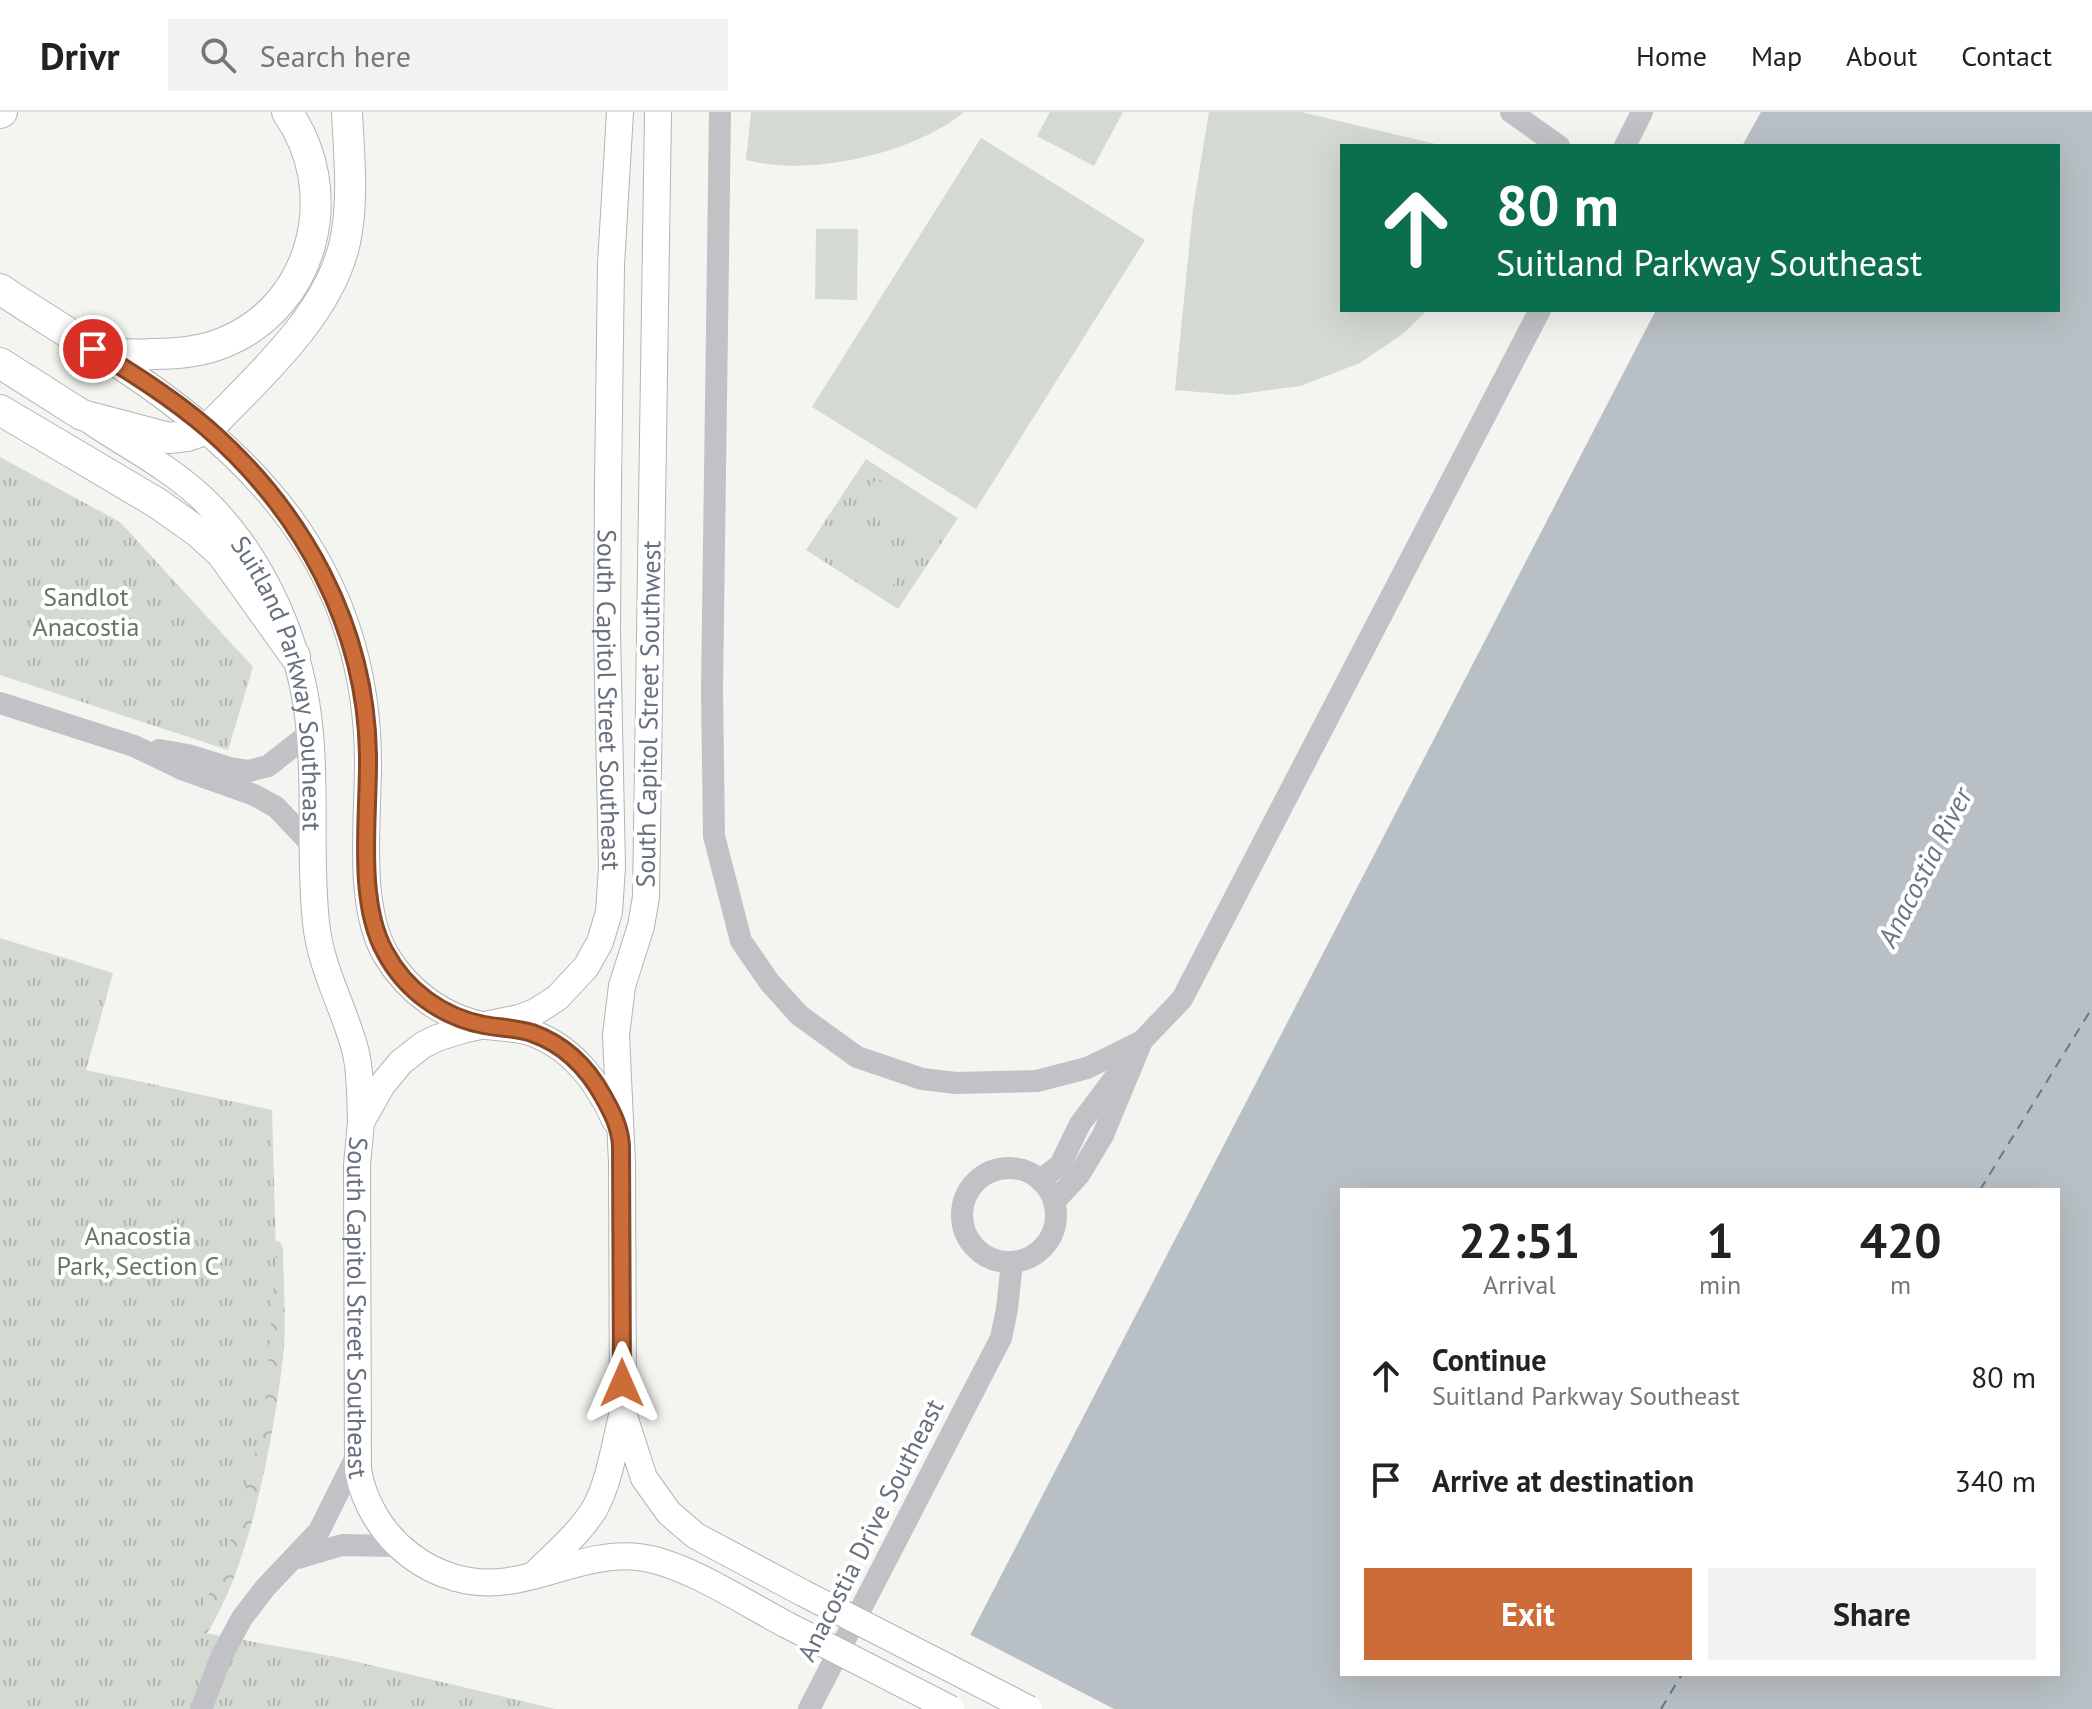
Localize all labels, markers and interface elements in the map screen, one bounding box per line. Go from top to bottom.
search box [168,19,728,91]
text: Drivr [40,31,120,80]
icon: search [196,33,240,77]
text: Search here [260,36,411,75]
text: Home [1636,37,1707,74]
text: Map [1751,37,1802,74]
text: About [1846,37,1917,74]
text: Contact [1961,37,2052,74]
text: 80 m [1496,169,1619,241]
icon: ahead [1364,176,1468,280]
text: Suitland Parkway Southeast [1496,239,1922,286]
pin [59,315,127,383]
icon: arrive [71,327,115,371]
street label: Suitland Parkway Southeast [224,529,329,831]
street label: South Capitol Street Southeast [590,529,629,871]
street label: South Capitol Street Southwest [628,540,668,888]
park label: Sandlot Anacostia [32,580,140,643]
water label: Anacostia River [1868,780,1981,954]
street label: South Capitol Street Southeast [340,1135,376,1481]
text: 22:51 [1459,1209,1580,1271]
text: 1 [1706,1209,1734,1271]
text: 420 [1860,1209,1941,1271]
park label: Anacostia Park, Section C [57,1219,219,1282]
text: Arrival [1483,1268,1556,1301]
text: min [1699,1268,1741,1301]
text: m [1890,1268,1911,1301]
text: Continue [1432,1340,1546,1379]
position arrow [580,1341,664,1425]
icon: ahead [1364,1354,1408,1398]
text: 80 m [1971,1357,2036,1396]
text: Suitland Parkway Southeast [1432,1379,1740,1412]
street label: Anacostia Drive Southeast [790,1393,951,1667]
icon: arrive [1364,1458,1408,1502]
text: Arrive at destination [1432,1461,1694,1500]
text: 340 m [1955,1461,2036,1500]
button: Exit [1364,1568,1692,1660]
button: Share [1708,1568,2036,1660]

